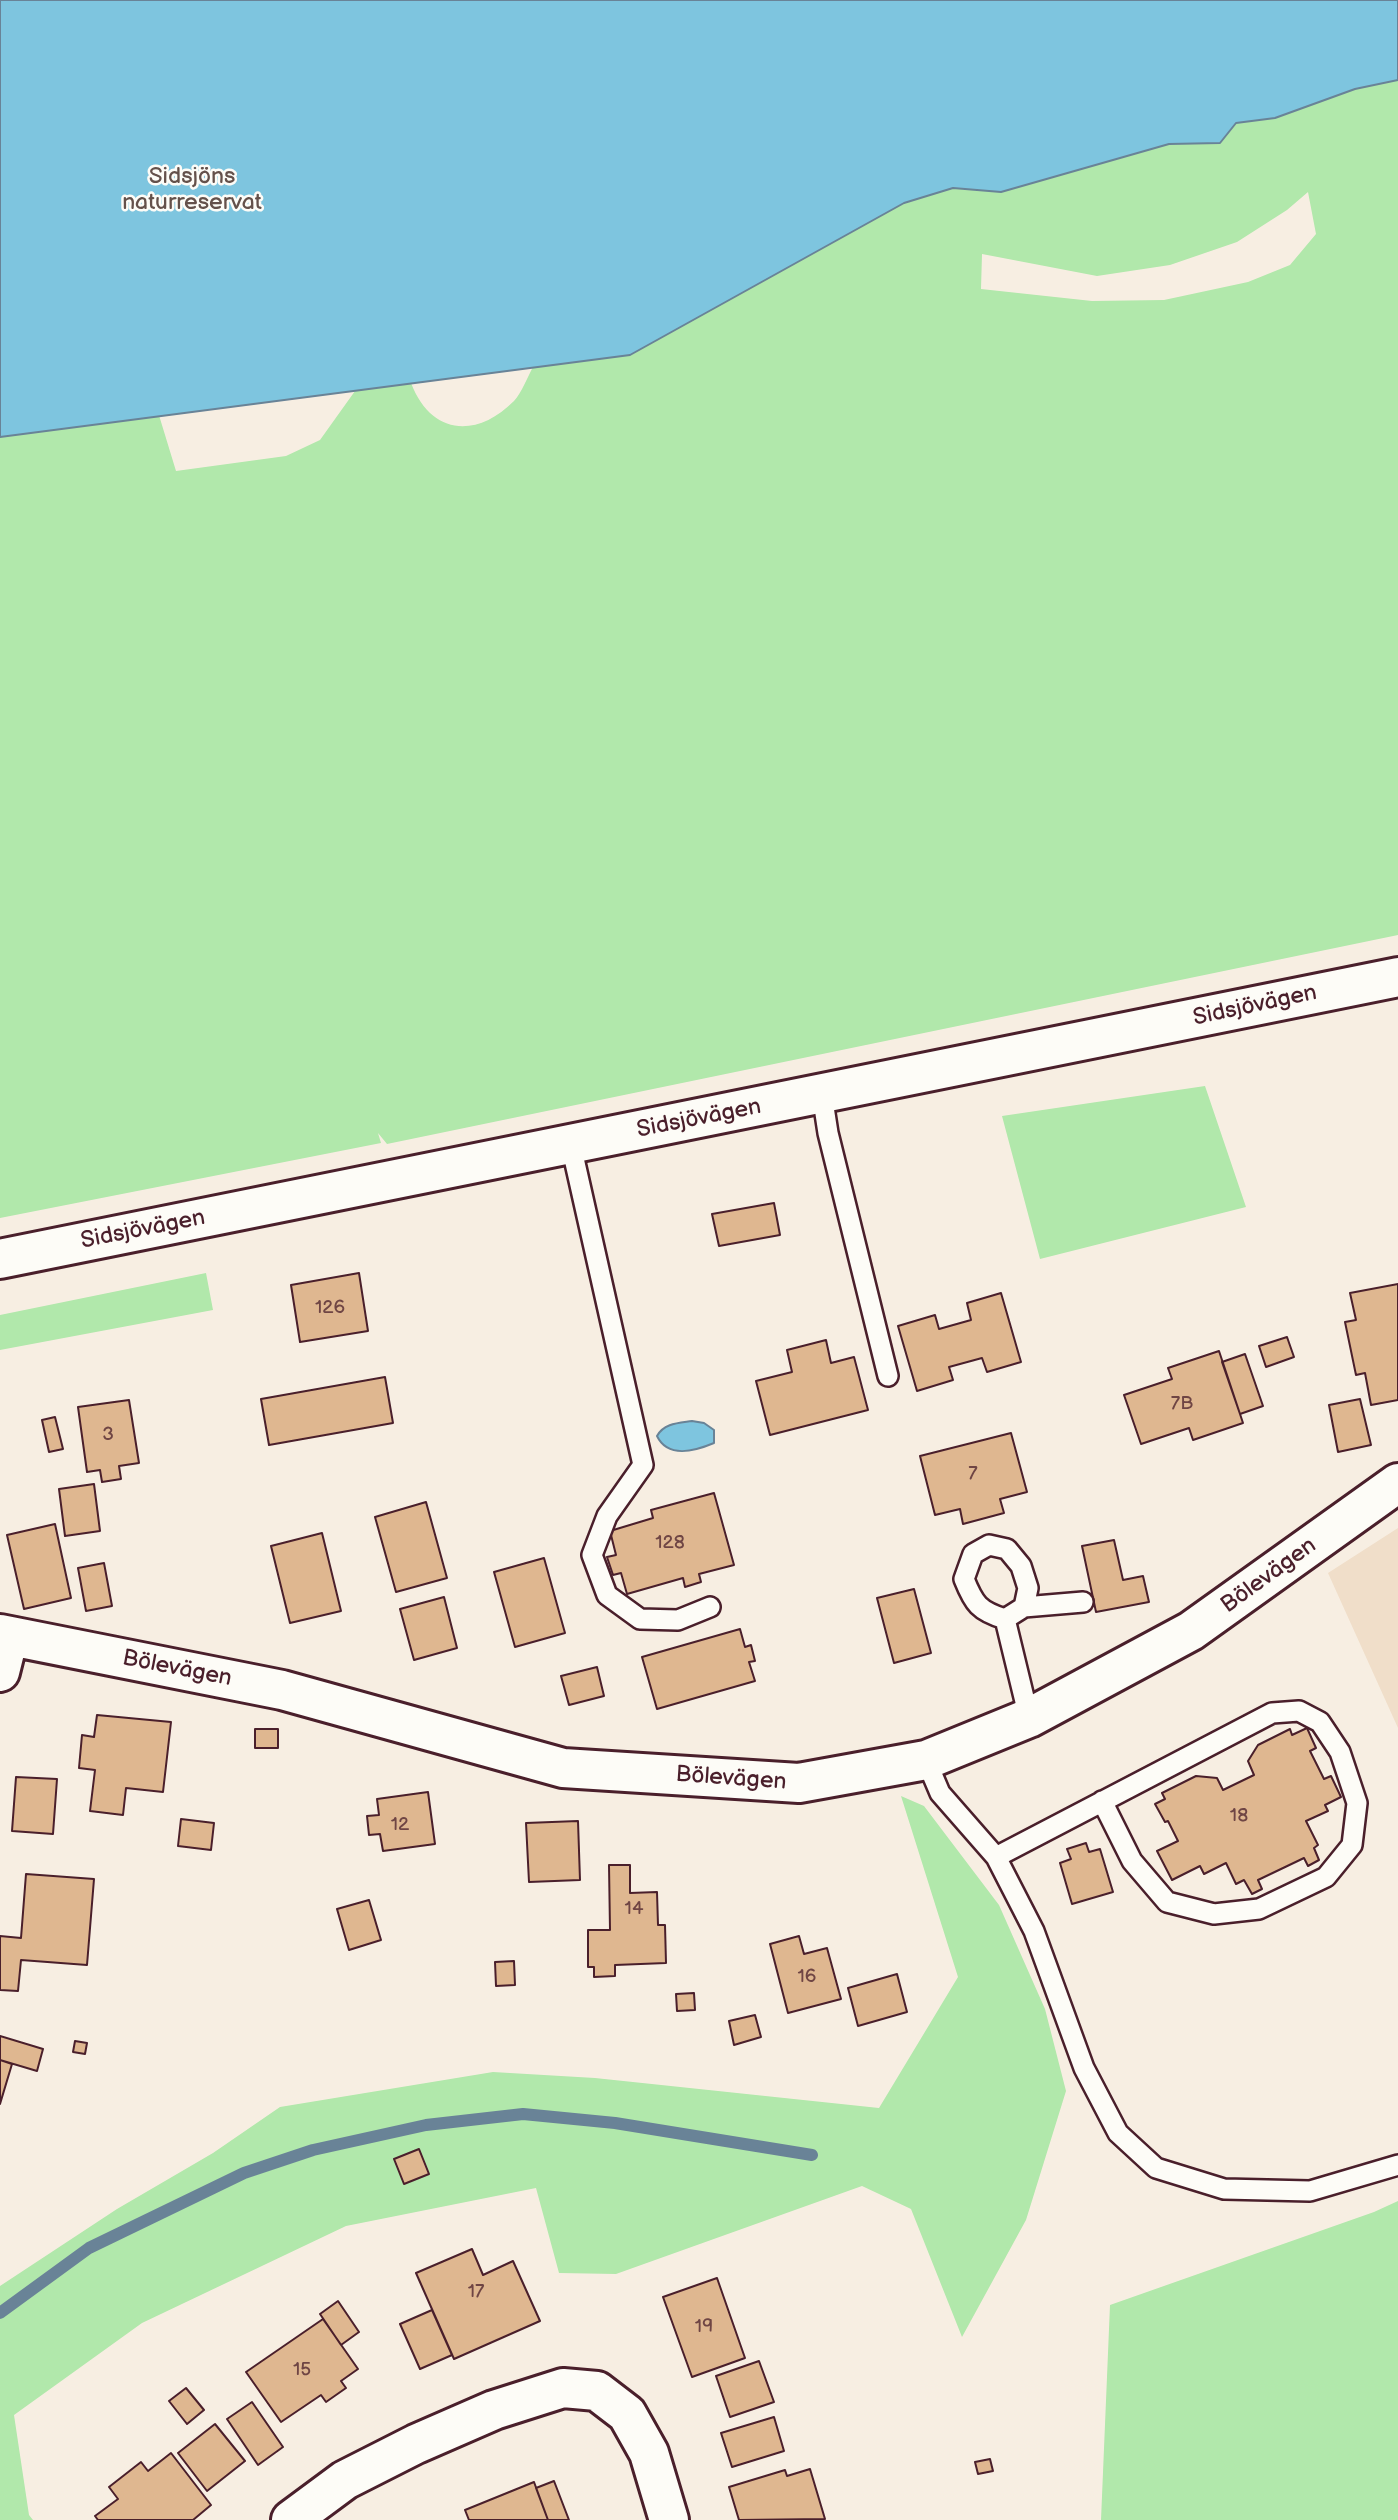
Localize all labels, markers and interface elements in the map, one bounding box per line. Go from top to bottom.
park label: Sidsjöns naturreservat [122,163,262,217]
street label: Sidsjövägen [1191,979,1319,1033]
street label: Sidsjövägen [635,1093,763,1145]
street label: Sidsjövägen [79,1204,207,1256]
house number: 126 [315,1297,345,1319]
house number: 7B [1171,1393,1193,1415]
house number: 3 [102,1424,114,1446]
house number: 7 [968,1463,978,1485]
house number: 128 [655,1532,685,1554]
street label: Bölevägen [1216,1532,1322,1620]
street label: Bölevägen [120,1645,234,1693]
street label: Bölevägen [675,1761,787,1797]
house number: 18 [1230,1805,1248,1827]
house number: 12 [391,1814,409,1836]
house number: 14 [625,1898,643,1920]
house number: 16 [798,1966,816,1988]
house number: 17 [468,2281,484,2303]
house number: 19 [695,2316,713,2338]
house number: 15 [293,2359,311,2381]

